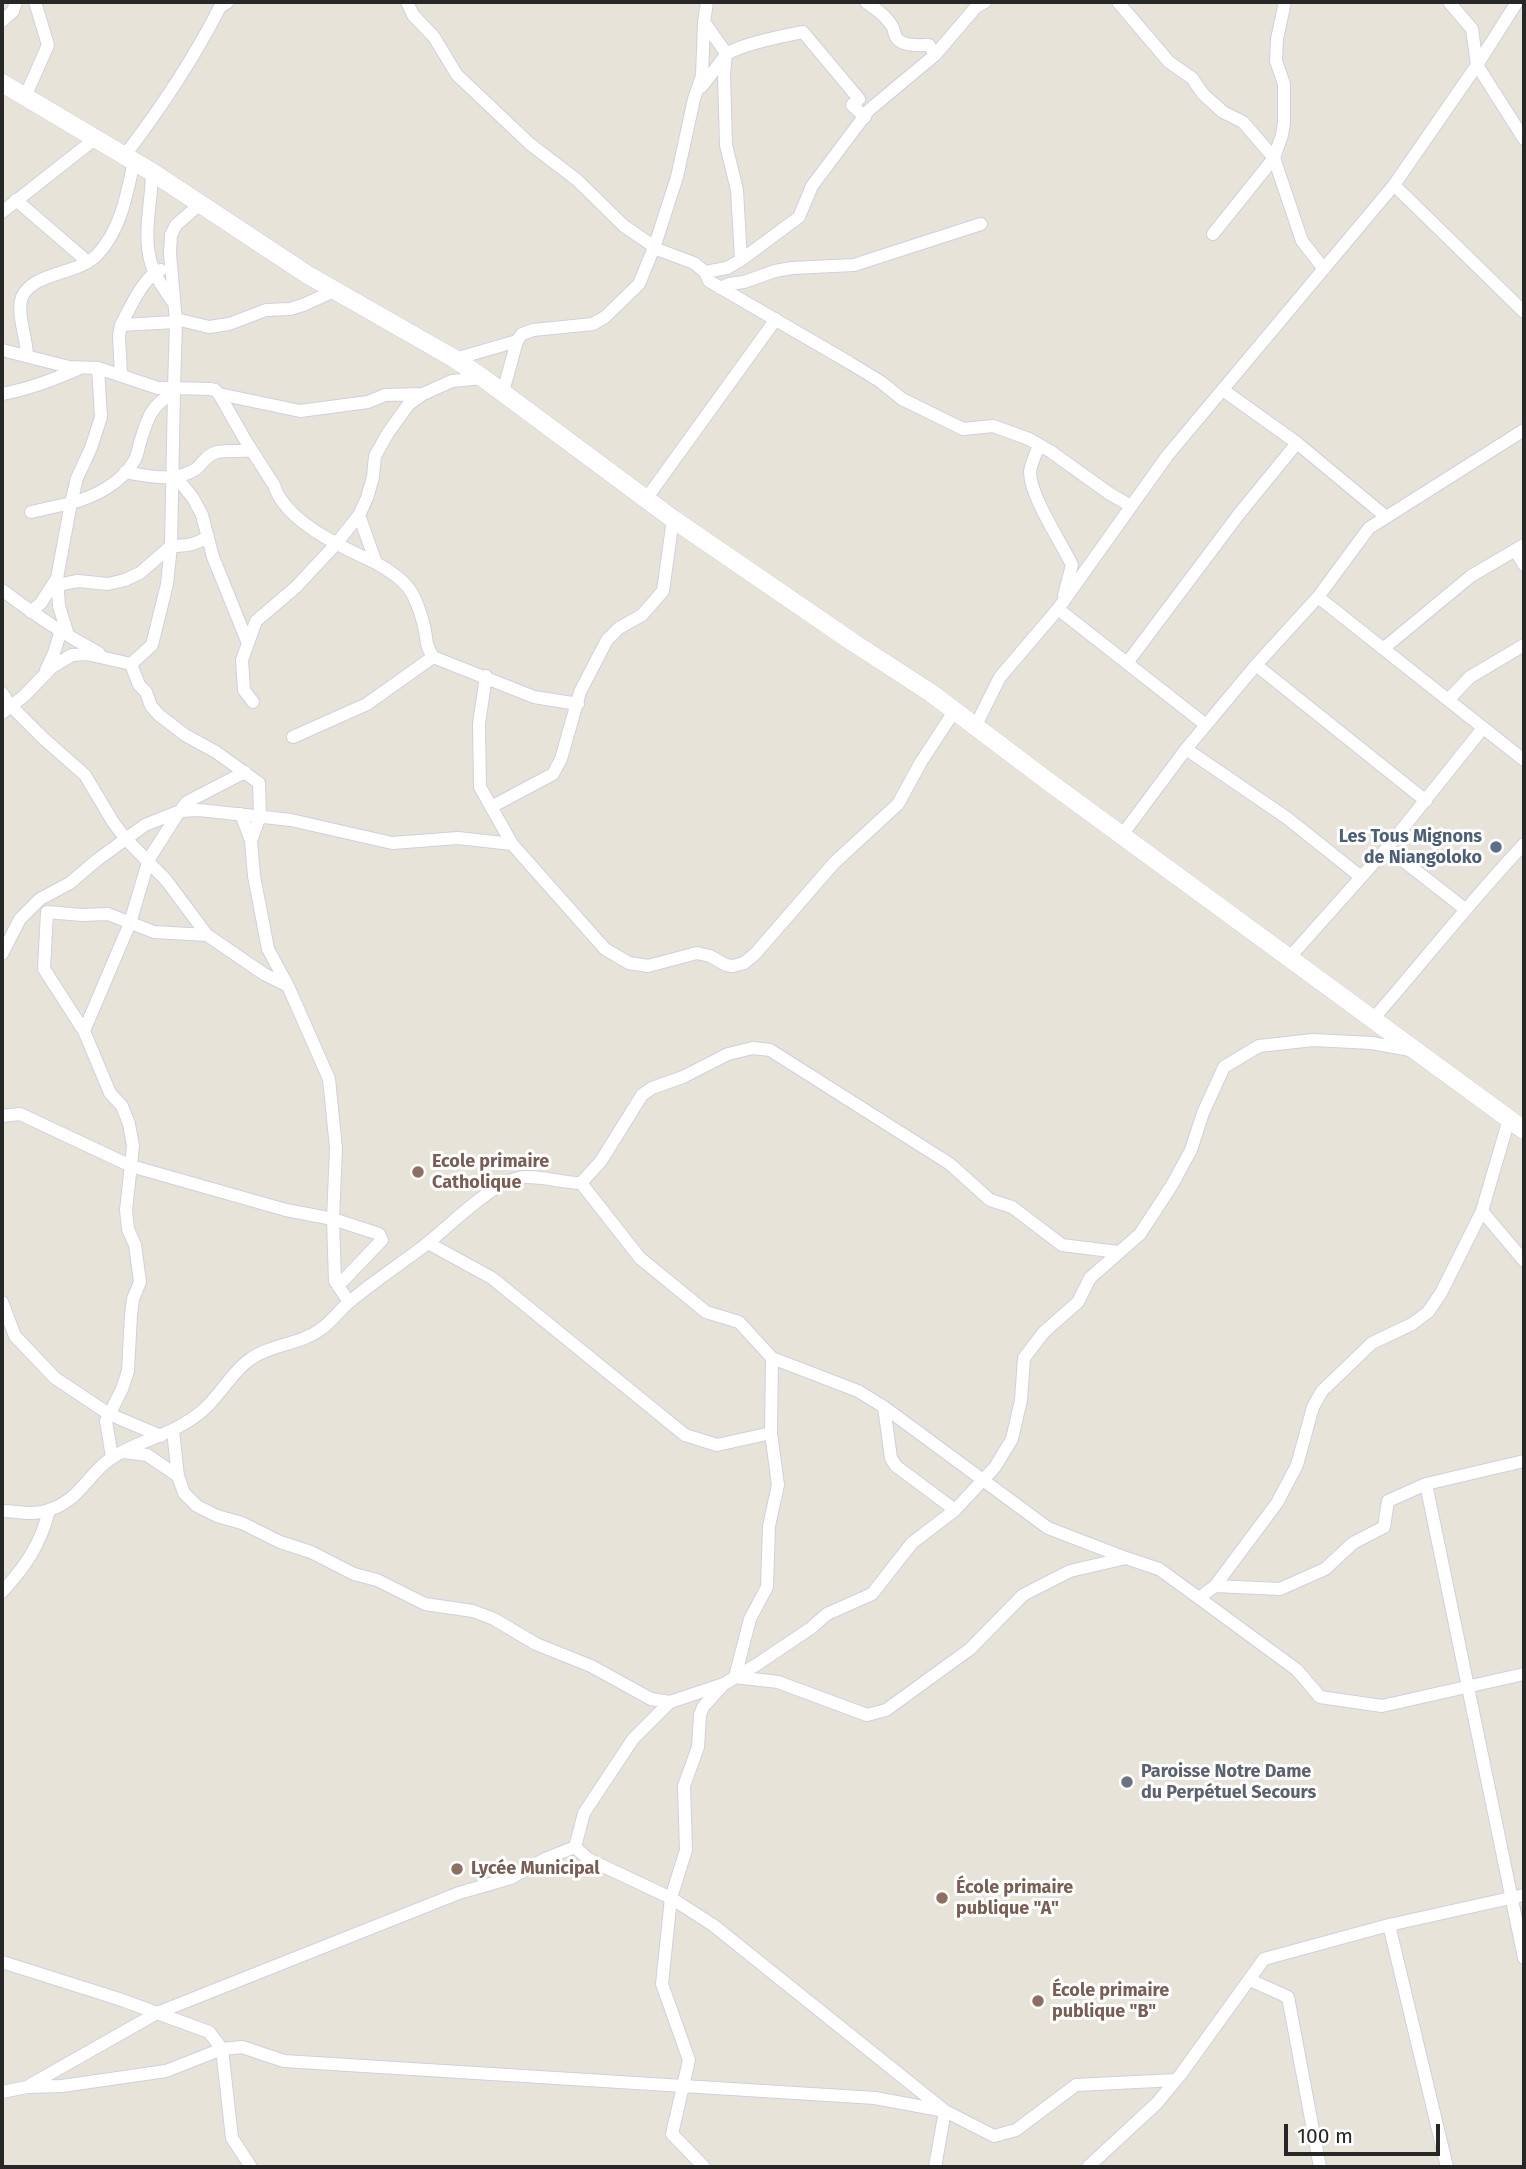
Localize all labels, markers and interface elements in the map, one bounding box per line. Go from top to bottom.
place label: Les Tous Mignons de Niangoloko [1339,826,1482,868]
marker: Les Tous Mignons de Niangoloko [1488,839,1504,855]
place label: Ecole primaire Catholique [432,1151,549,1194]
marker: Ecole primaire Catholique [410,1164,426,1180]
place label: Paroisse Notre Dame du Perpétuel Secours [1141,1761,1316,1803]
marker: Paroisse Notre Dame du Perpétuel Secours [1119,1774,1135,1790]
place label: Lycée Municipal [471,1858,600,1880]
marker: Lycée Municipal [449,1861,465,1877]
place label: École primaire publique "A" [956,1877,1073,1920]
marker: École primaire publique "A" [934,1890,950,1906]
place label: École primaire publique "B" [1052,1980,1169,2022]
marker: École primaire publique "B" [1030,1993,1046,2009]
scale bar [1288,2110,1444,2154]
text: 100 m [1297,2123,1353,2149]

